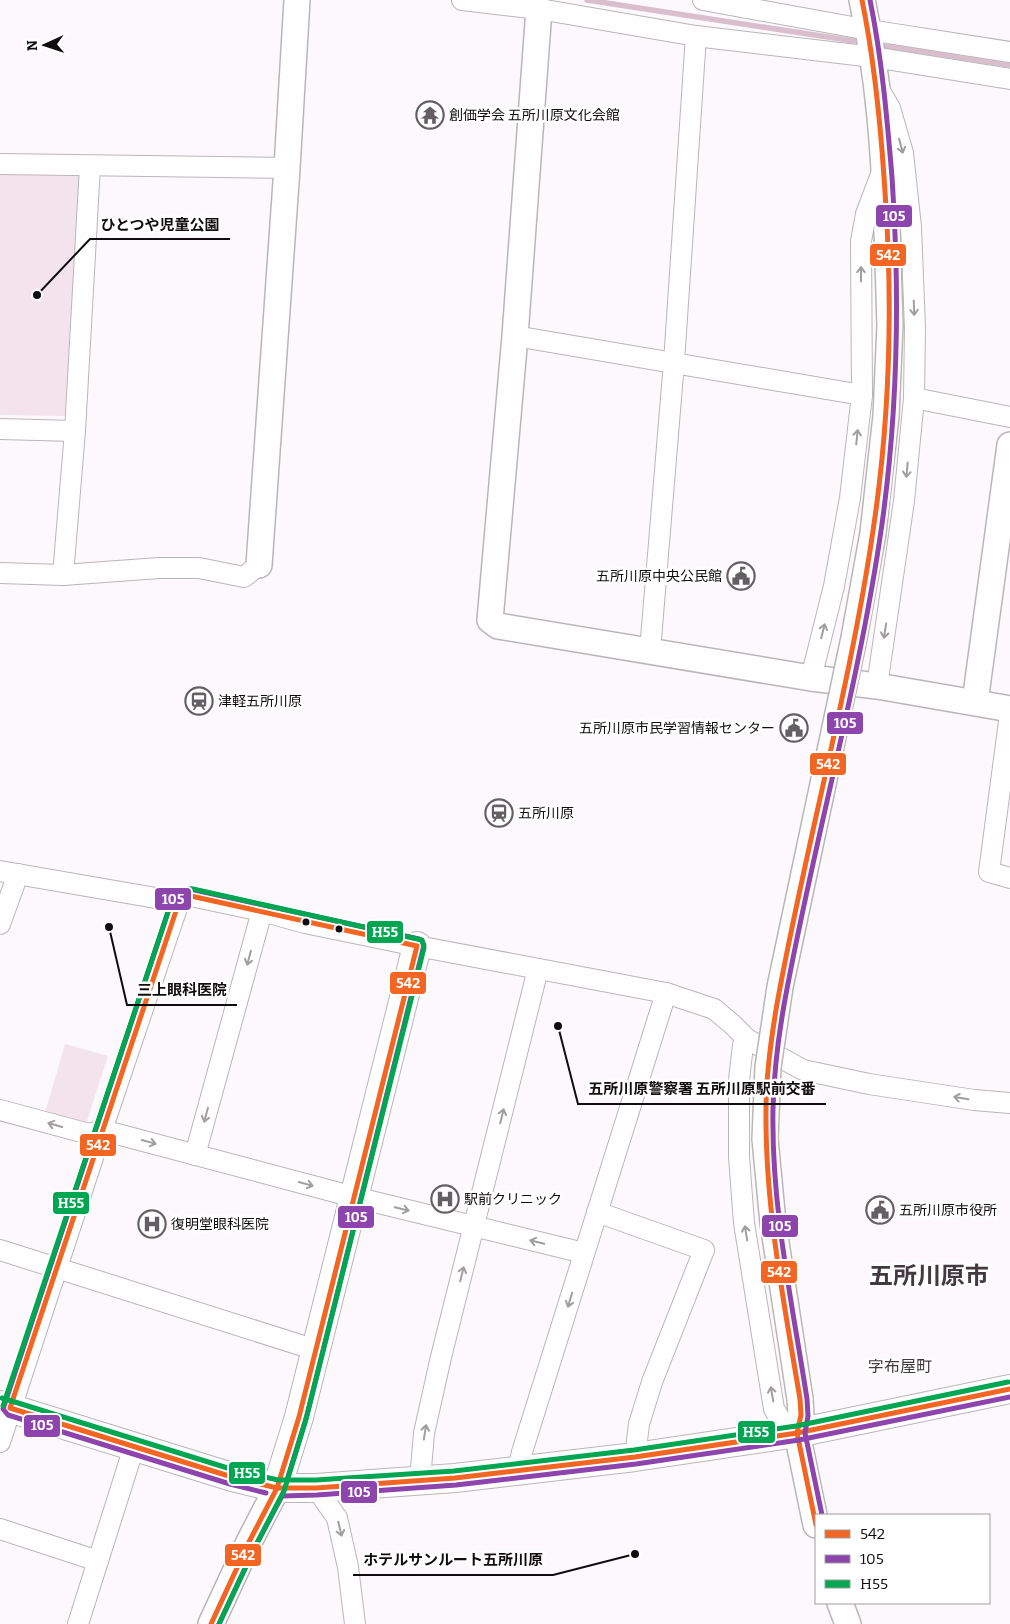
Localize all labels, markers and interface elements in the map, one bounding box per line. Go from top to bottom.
north arrow [20,20,70,70]
text: N [24,40,41,51]
temple icon: 創価学会 五所川原文化会館 [415,100,445,130]
place label: 創価学会 五所川原文化会館 [449,107,620,124]
one-way arrow [897,137,907,153]
line badge: 105 [875,204,913,228]
text: 105 [883,208,906,225]
callout: ひとつや児童公園 [90,209,230,239]
text: ひとつや児童公園 [101,216,219,234]
line badge: 542 [869,243,907,267]
text: 542 [876,247,900,264]
one-way arrow [856,267,866,283]
one-way arrow [910,299,919,315]
one-way arrow [852,429,862,445]
one-way arrow [902,461,912,477]
public building icon: 五所川原中央公民館 [726,561,756,591]
place label: 五所川原中央公民館 [596,568,722,585]
one-way arrow [880,622,890,638]
one-way arrow [819,623,828,639]
station icon: 津軽五所川原 [184,686,214,716]
place label: 津軽五所川原 [218,693,302,710]
line badge: 105 [826,711,864,735]
public building icon: 五所川原市民学習情報センター [779,713,809,743]
text: 105 [834,715,857,732]
place label: 五所川原市民学習情報センター [579,720,775,737]
line badge: 542 [809,752,847,776]
text: 542 [816,756,840,773]
station icon: 五所川原 [484,798,514,828]
place label: 五所川原 [518,805,574,822]
line badge: 105 [154,887,192,911]
text: 105 [162,891,185,908]
unlabelled marker [301,917,311,927]
line badge: H55 [366,920,404,944]
unlabelled marker [334,924,344,934]
text: H55 [372,924,399,941]
one-way arrow [244,950,254,966]
line badge: 542 [389,971,427,995]
callout: 三上眼科医院 [127,975,237,1005]
text: 542 [396,975,420,992]
text: 三上眼科医院 [137,981,227,999]
callout: 五所川原警察署 五所川原駅前交番 [578,1074,826,1104]
text: 五所川原警察署 五所川原駅前交番 [588,1080,816,1098]
one-way arrow [954,1093,970,1103]
one-way arrow [201,1107,211,1123]
one-way arrow [497,1109,507,1125]
one-way arrow [48,1120,64,1129]
line badge: 542 [79,1133,117,1157]
text: 542 [86,1137,110,1154]
one-way arrow [141,1138,157,1148]
one-way arrow [298,1180,314,1189]
hospital icon: 駅前クリニック [430,1184,460,1214]
line badge: H55 [52,1191,90,1215]
place label: 駅前クリニック [464,1191,562,1208]
text: H55 [58,1195,85,1212]
public building icon: 五所川原市役所 [865,1195,895,1225]
place label: 五所川原市役所 [899,1202,997,1219]
line badge: 105 [337,1205,375,1229]
one-way arrow [393,1205,409,1214]
hospital icon: 復明堂眼科医院 [137,1209,167,1239]
text: 105 [345,1209,368,1226]
line badge: 105 [761,1214,799,1238]
place label: 復明堂眼科医院 [171,1216,269,1233]
text: 105 [769,1218,792,1235]
one-way arrow [741,1226,751,1242]
one-way arrow [529,1237,545,1246]
line badge: 542 [760,1260,798,1284]
district label: 五所川原市 [869,1262,989,1290]
text: 542 [767,1264,791,1281]
one-way arrow [458,1266,467,1282]
one-way arrow [564,1292,574,1308]
district label: 字布屋町 [868,1357,932,1376]
one-way arrow [766,1386,776,1402]
line badge: 105 [23,1414,61,1438]
text: 105 [31,1417,54,1434]
line badge: H55 [737,1420,776,1444]
one-way arrow [421,1424,431,1440]
text: H55 [743,1424,770,1441]
line badge: H55 [228,1461,266,1485]
text: H55 [234,1465,261,1482]
line badge: 105 [340,1480,378,1504]
text: 105 [348,1484,371,1501]
legend [815,1514,990,1604]
one-way arrow [336,1521,345,1537]
text: 542 [860,1525,885,1543]
line badge: 542 [224,1543,262,1567]
callout: ホテルサンルート五所川原 [353,1545,553,1575]
text: 542 [231,1547,255,1564]
text: 105 [860,1550,884,1568]
text: ホテルサンルート五所川原 [363,1551,543,1569]
text: H55 [860,1575,888,1593]

